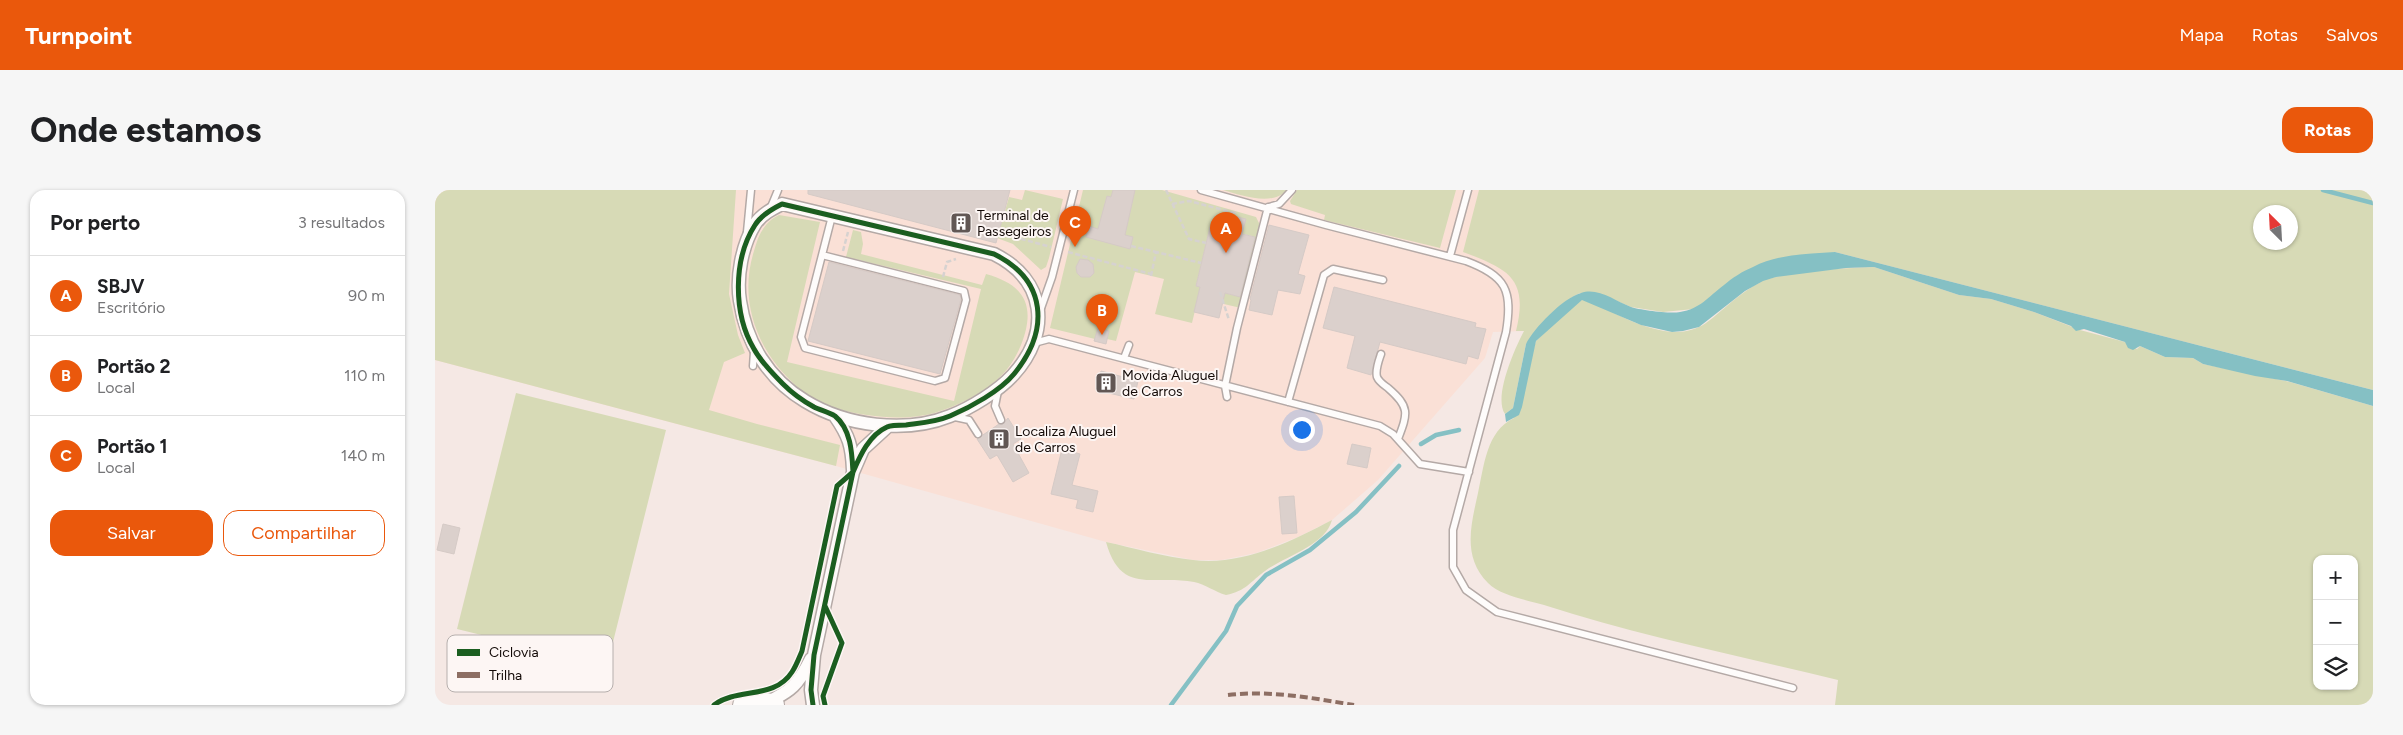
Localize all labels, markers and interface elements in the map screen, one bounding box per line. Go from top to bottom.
text: Turnpoint [25,21,132,50]
text: Mapa [2180,24,2224,46]
text: Rotas [2252,24,2298,46]
text: Salvos [2326,24,2378,46]
button: Rotas [2282,107,2373,153]
text: Onde estamos [30,109,261,151]
north arrow [2253,205,2298,250]
pin: C [1059,206,1091,247]
place label: Terminal de Passegeiros [977,207,1051,240]
text: Por perto [50,210,140,235]
building icon: Terminal de Passegeiros [949,211,973,235]
pin: A [1210,212,1242,253]
text: 3 resultados [298,213,385,232]
text: SBJV [97,275,144,298]
text: A [60,286,72,305]
text: 90 m [348,286,385,305]
pin: B [1086,294,1118,335]
text: Escritório [97,298,165,317]
text: Portão 2 [97,355,171,378]
text: B [61,366,71,385]
text: 110 m [344,366,385,385]
place label: Movida Aluguel de Carros [1122,367,1218,400]
building icon: Movida Aluguel de Carros [1094,371,1118,395]
text: Local [97,378,135,397]
your location [1289,417,1315,443]
place label: Localiza Aluguel de Carros [1015,423,1116,456]
building icon: Localiza Aluguel de Carros [987,427,1011,451]
text: Portão 1 [97,435,168,458]
text: C [60,446,72,465]
text: 140 m [341,446,385,465]
text: Local [97,458,135,477]
button: Salvar [50,510,213,556]
button: Compartilhar [223,510,385,556]
map controls [2313,555,2358,690]
button: + [2313,555,2358,600]
button: − [2313,600,2358,645]
legend [447,635,613,692]
text: Ciclovia [489,644,539,661]
button: layers [2313,645,2358,690]
text: Trilha [489,667,522,684]

